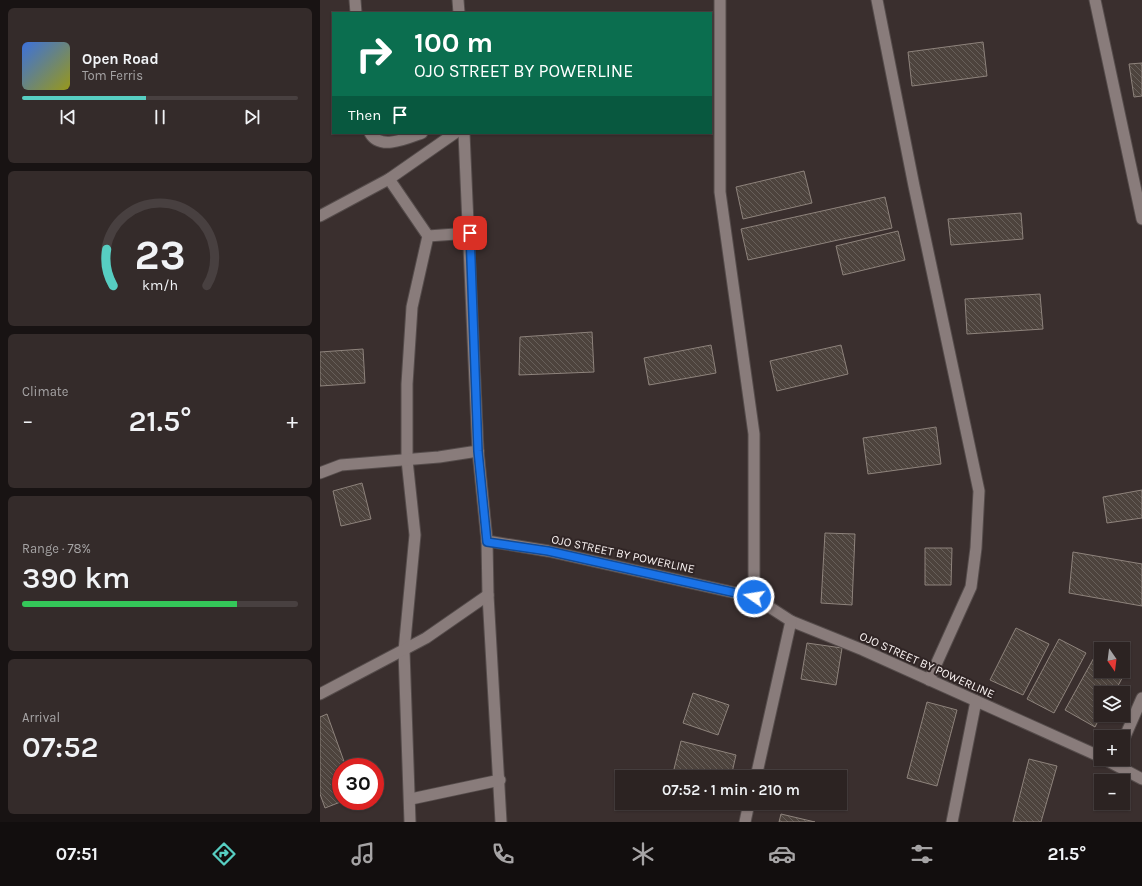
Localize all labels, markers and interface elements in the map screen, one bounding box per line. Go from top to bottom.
text: 100 m [414,26,493,59]
icon: right [348,28,400,80]
text: Open Road [82,50,159,68]
text: OJO STREET BY POWERLINE [414,60,633,82]
text: Tom Ferris [82,68,143,83]
icon: arrive [389,104,411,126]
icon: previous [57,106,79,128]
icon: pause [149,106,171,128]
icon: next [241,106,263,128]
text: Then [348,106,381,124]
pin [453,216,487,250]
icon: arrive [459,222,481,244]
text: 23 [134,231,186,279]
text: km/h [142,277,178,294]
text: Climate [22,384,68,399]
text: 21.5° [128,403,192,439]
text: − [22,408,34,434]
text: + [286,408,298,434]
street label: OJO STREET BY POWERLINE [550,532,696,576]
text: Range · 78% [22,541,91,556]
text: 390 km [22,560,130,596]
position arrow [733,576,775,618]
street label: OJO STREET BY POWERLINE [857,629,997,701]
north arrow [1094,642,1130,678]
map controls [1094,642,1130,810]
button: layers [1094,686,1130,722]
text: Arrival [22,710,60,725]
text: 07:52 [22,729,98,765]
button: + [1094,730,1130,766]
speed limit sign: 30 [332,758,384,810]
button: − [1094,774,1130,810]
text: 07:52 · 1 min · 210 m [662,781,800,799]
icon: directions [210,840,238,868]
icon: music [349,840,377,868]
icon: phone [489,840,517,868]
icon: climate [629,840,657,868]
icon: car [768,840,796,868]
icon: filters [908,840,936,868]
text: 07:51 [56,843,98,865]
text: 21.5° [1048,843,1086,865]

